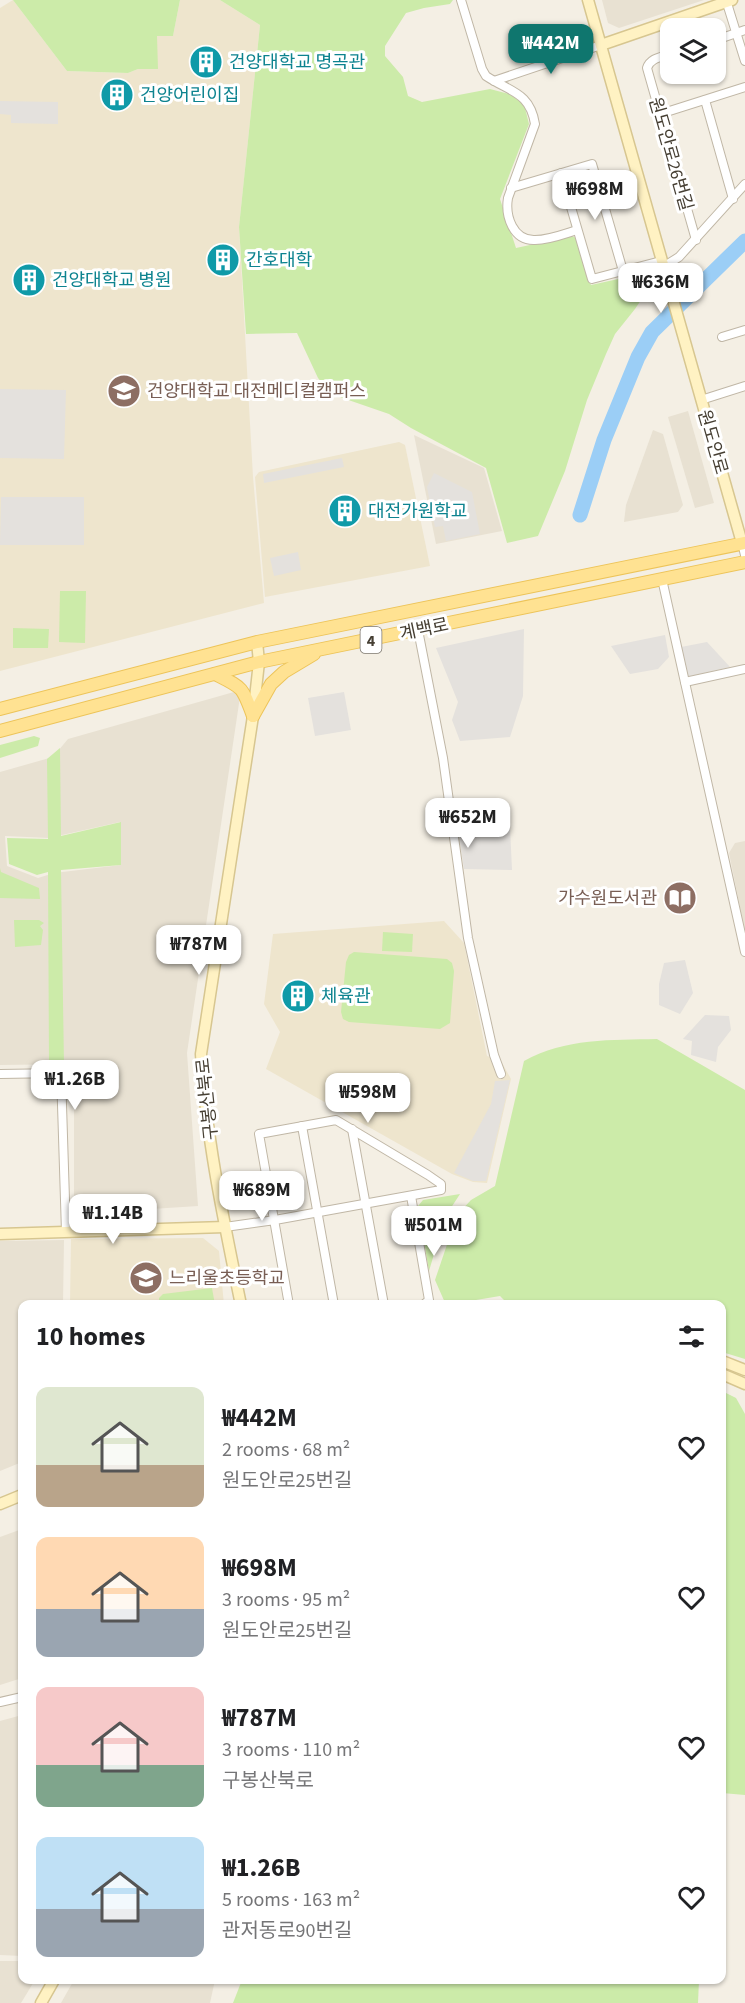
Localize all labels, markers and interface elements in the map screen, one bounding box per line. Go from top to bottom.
map controls [660,18,726,84]
button: layers [660,18,726,84]
pin: ₩442M [509,24,593,75]
text: ₩442M [522,29,580,57]
building icon: 건양대학교 명곡관 [188,44,224,80]
place label: 건양대학교 명곡관 [229,50,366,75]
building icon: 건양어린이집 [99,77,135,113]
place label: 건양어린이집 [140,83,239,108]
street label: 원도안로26번길 [642,94,699,214]
pin: ₩698M [553,170,637,221]
text: ₩698M [566,175,624,203]
building icon: 간호대학 [205,242,241,278]
place label: 간호대학 [246,248,312,273]
building icon: 건양대학교 병원 [11,262,47,298]
pin: ₩636M [619,263,703,314]
place label: 건양대학교 병원 [52,268,172,293]
text: ₩636M [632,268,690,296]
school or university icon: 건양대학교 대전메디컬캠퍼스 [106,373,142,409]
place label: 건양대학교 대전메디컬캠퍼스 [147,379,366,404]
street label: 원도안로 [691,407,734,477]
building icon: 대전가원학교 [327,493,363,529]
place label: 대전가원학교 [368,499,467,524]
street label: 계백로 [397,612,451,647]
road number: 4 [360,627,382,653]
pin: ₩652M [426,798,510,849]
text: ₩652M [439,803,497,831]
library icon: 가수원도서관 [662,880,698,916]
place label: 가수원도서관 [558,886,657,911]
pin: ₩787M [157,925,241,976]
text: ₩787M [170,930,228,958]
building icon: 체육관 [280,978,316,1014]
place label: 체육관 [321,984,371,1009]
street label: 구봉산북로 [191,1056,224,1141]
pin: ₩1.26B [26,1060,124,1111]
text: ₩1.26B [45,1065,105,1093]
pin: ₩598M [326,1073,410,1124]
text: ₩598M [339,1078,397,1106]
pin: ₩689M [220,1171,304,1222]
text: ₩689M [233,1176,291,1204]
pin: ₩1.14B [64,1194,162,1245]
text: ₩1.14B [83,1199,143,1227]
pin: ₩501M [392,1206,476,1257]
text: ₩501M [405,1211,463,1239]
school or university icon: 느리울초등학교 [128,1260,164,1296]
place label: 느리울초등학교 [169,1266,285,1291]
text: 10 homes [36,1318,145,1355]
icon: filters [675,1320,708,1353]
text: ₩442M [222,1399,297,1436]
icon: home [84,1411,156,1483]
icon: heart [675,1431,708,1464]
text: 2 rooms · 68 m² [222,1436,350,1464]
text: 원도안로25번길 [222,1467,352,1495]
text: ₩698M [222,1549,297,1586]
icon: home [84,1561,156,1633]
icon: heart [675,1581,708,1614]
text: 3 rooms · 95 m² [222,1586,350,1614]
text: 원도안로25번길 [222,1617,352,1645]
text: ₩787M [222,1699,297,1736]
icon: home [84,1711,156,1783]
icon: heart [675,1731,708,1764]
text: 3 rooms · 110 m² [222,1736,360,1764]
text: 구봉산북로 [222,1767,314,1795]
text: ₩1.26B [222,1849,300,1886]
icon: home [84,1861,156,1933]
icon: heart [675,1881,708,1914]
text: 5 rooms · 163 m² [222,1886,360,1914]
text: 관저동로90번길 [222,1917,352,1945]

